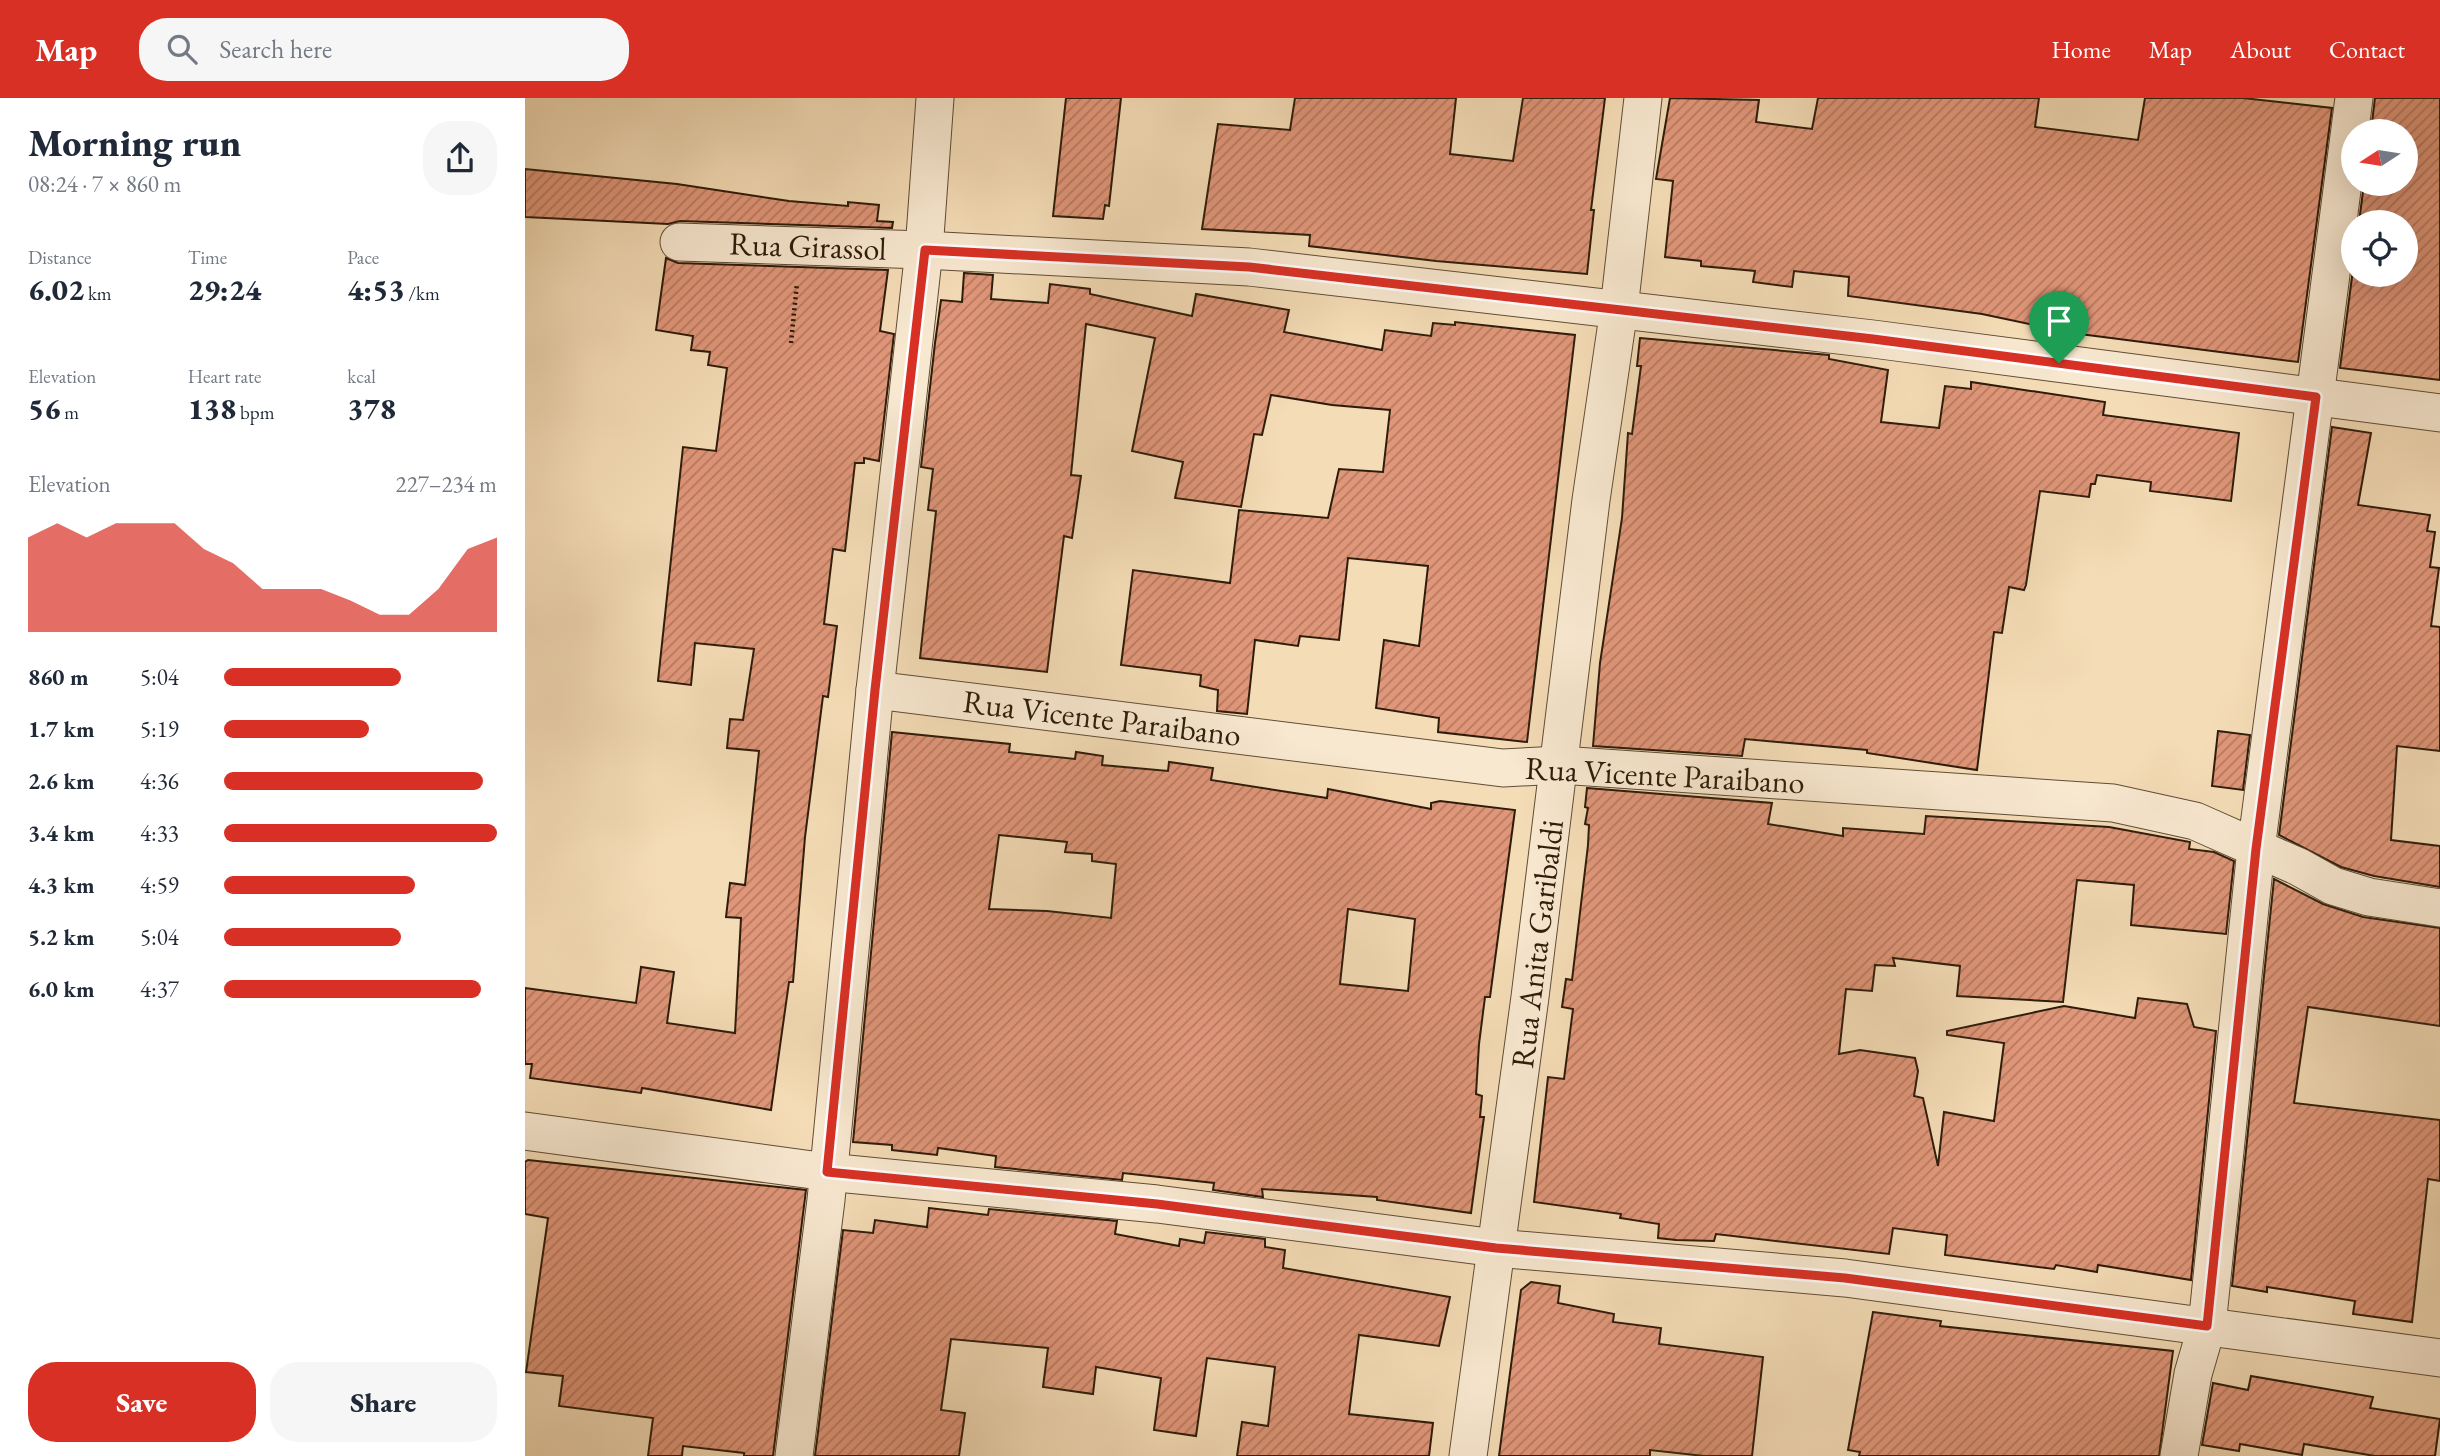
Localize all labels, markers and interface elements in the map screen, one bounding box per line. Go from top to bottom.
search box [139,18,629,81]
text: Map [35,28,97,71]
icon: search [163,30,201,68]
text: Search here [219,32,332,66]
text: Home [2051,34,2111,65]
text: Map [2149,34,2192,65]
text: About [2230,34,2291,65]
text: Contact [2329,34,2405,65]
text: Morning run [28,118,241,167]
north arrow [2341,119,2419,196]
map controls [2341,119,2418,287]
button: share [423,121,497,195]
text: 08:24 · 7 × 860 m [28,169,181,199]
button: locate [2341,210,2418,287]
street label: Rua Girassol [729,222,888,270]
text: Distance [28,245,91,270]
text: Time [188,245,227,270]
text: Pace [347,245,379,270]
text: 6.02 [28,270,84,309]
text: 29:24 [188,270,261,309]
text: 4:53 [347,270,405,309]
text: km [84,281,112,306]
text: /km [405,281,440,306]
pin [2029,291,2089,363]
icon: arrive [2040,302,2078,340]
text: Elevation [28,364,96,389]
text: Heart rate [188,364,261,389]
text: kcal [347,364,376,389]
text: 56 [28,389,60,428]
text: 138 [188,389,236,428]
text: 378 [347,389,396,428]
text: m [60,400,79,425]
text: bpm [236,400,275,425]
text: Elevation [28,469,111,499]
text: 227–234 m [396,469,497,499]
text: 860 m [28,662,89,692]
text: 5:04 [140,662,179,692]
street label: Rua Vicente Paraibano [961,680,1243,756]
text: 1.7 km [28,714,95,744]
text: 5:19 [140,714,179,744]
street label: Rua Vicente Paraibano [1524,747,1806,803]
text: 2.6 km [28,766,95,796]
text: 4:36 [140,766,179,796]
street label: Rua Anita Garibaldi [1501,817,1573,1071]
text: 3.4 km [28,818,95,848]
text: 4:33 [140,818,179,848]
text: 4.3 km [28,870,95,900]
text: 4:59 [140,870,179,900]
text: 5.2 km [28,922,95,952]
text: 5:04 [140,922,179,952]
text: 6.0 km [28,974,95,1004]
text: 4:37 [140,974,179,1004]
button: Save [28,1362,256,1442]
button: Share [270,1362,497,1442]

